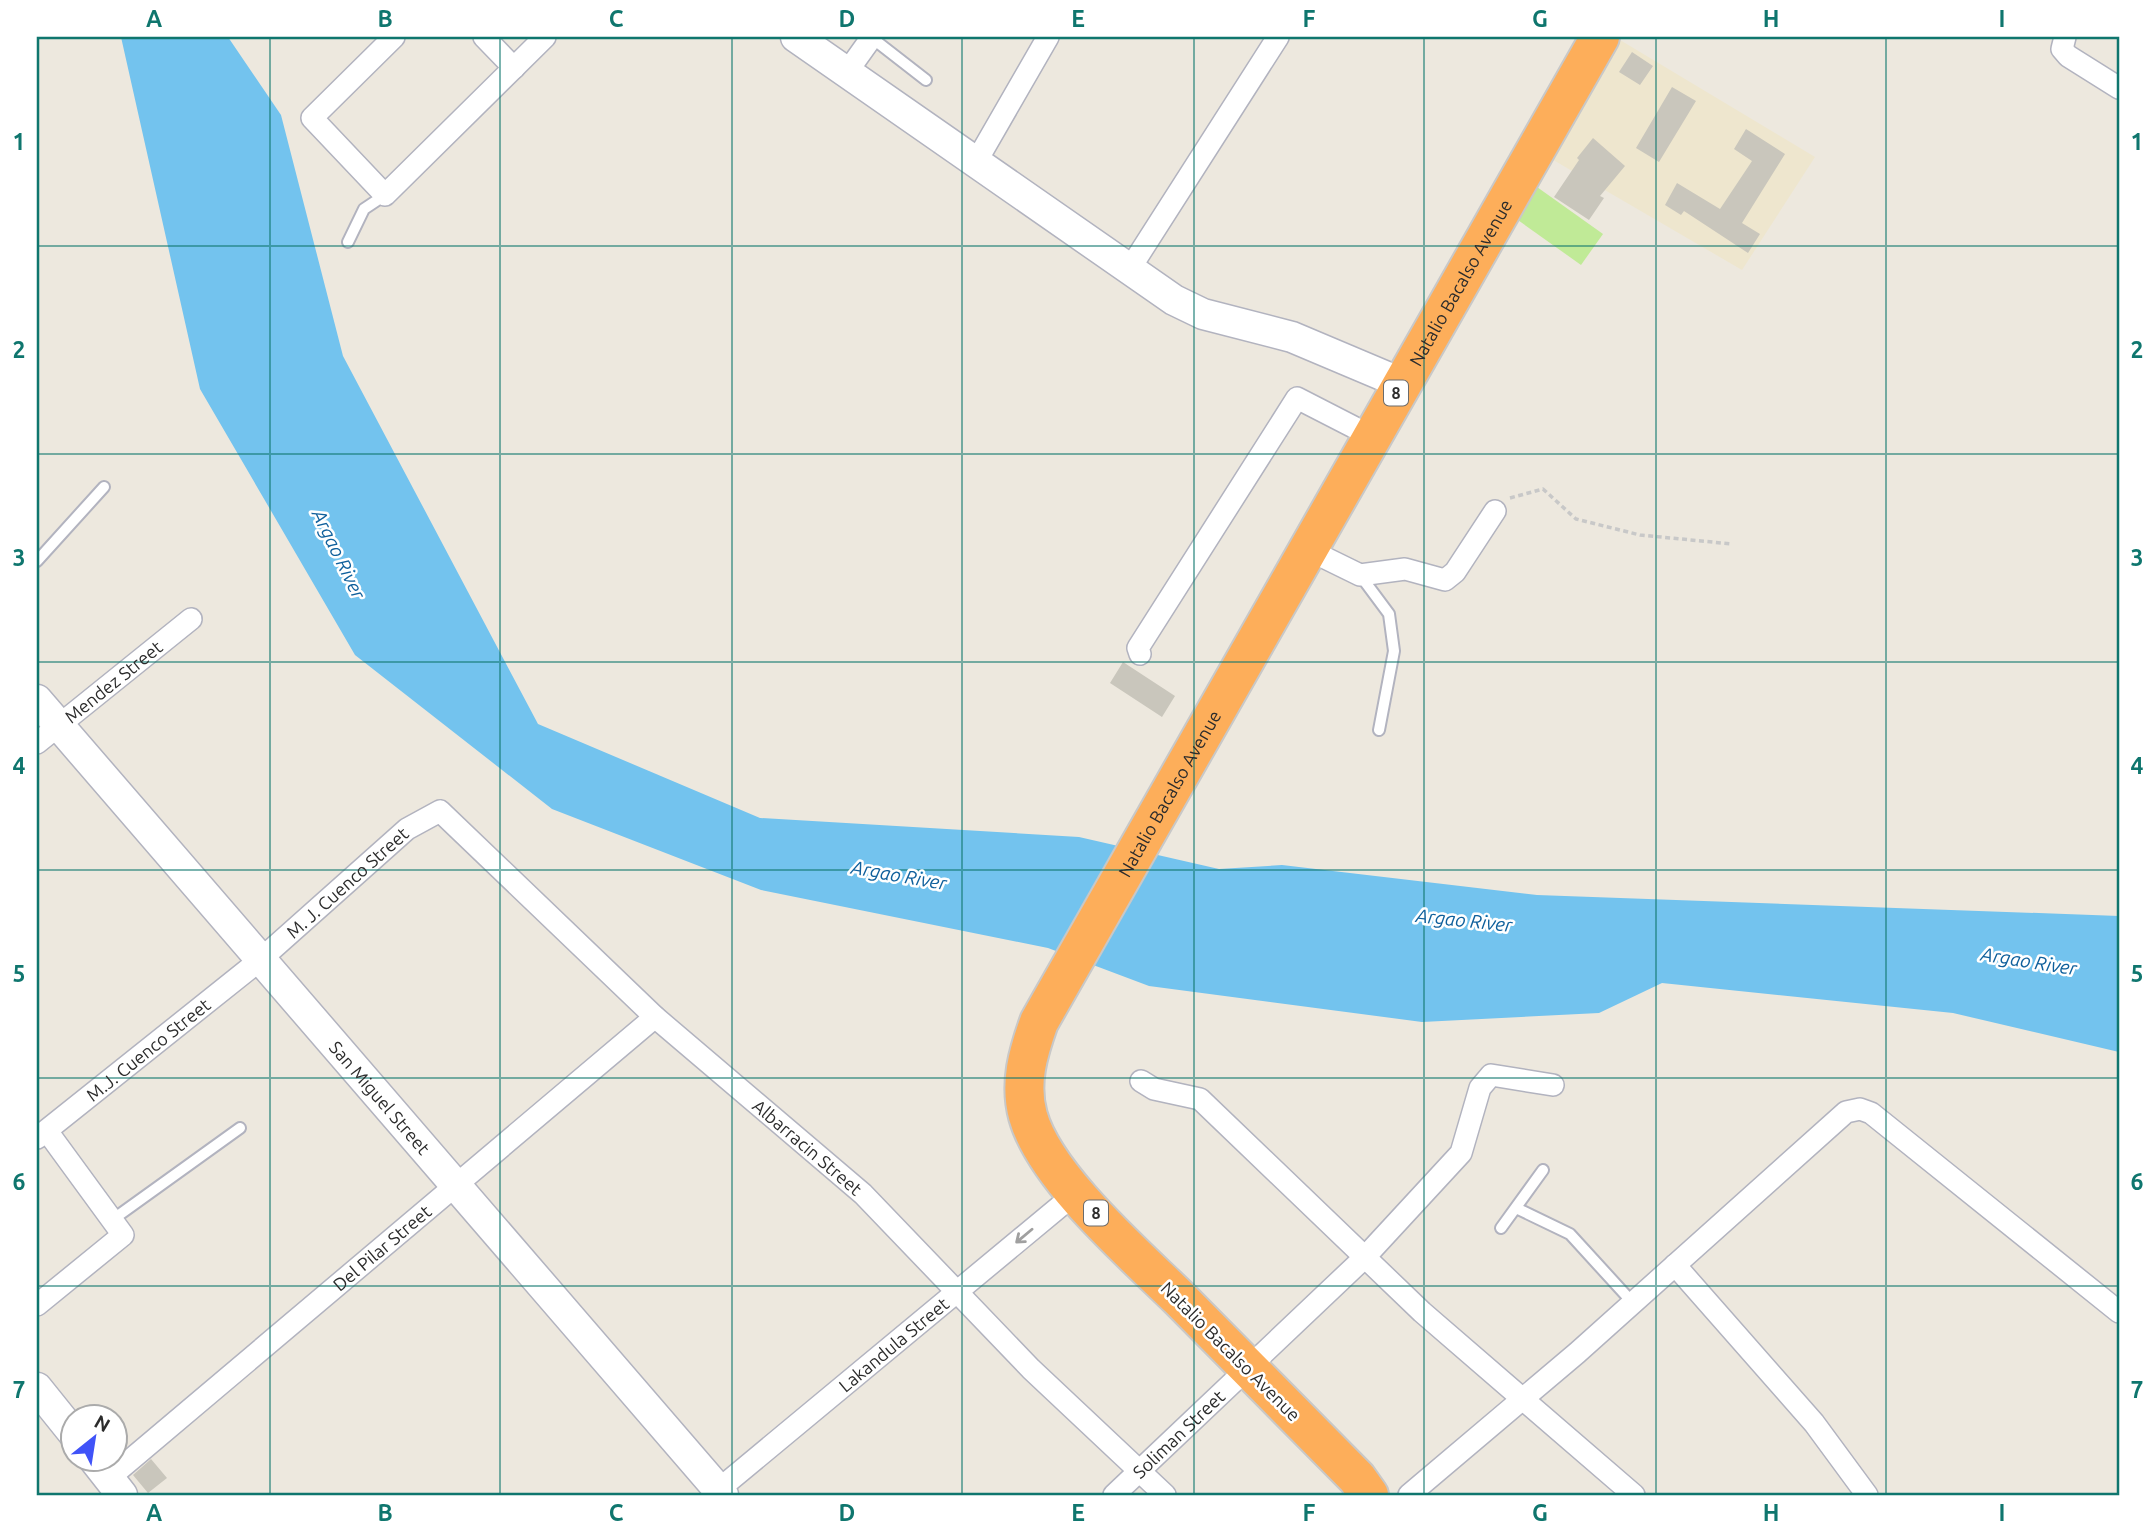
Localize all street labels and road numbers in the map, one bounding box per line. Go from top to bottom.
street label: Natalio Bacalso Avenue [1405,196,1516,369]
road number: 8 [1384,380,1408,406]
street label: Mendez Street [61,636,166,727]
street label: Natalio Bacalso Avenue [1114,707,1224,880]
street label: M. J. Cuenco Street [282,823,412,942]
street label: M.J. Cuenco Street [82,994,214,1105]
street label: San Miguel Street [326,1037,434,1158]
street label: Albarracin Street [749,1095,866,1199]
road number: 8 [1084,1200,1108,1226]
street label: Del Pilar Street [329,1201,435,1295]
street label: Natalio Bacalso Avenue [1157,1277,1305,1425]
street label: Lakandula Street [835,1293,952,1396]
street label: Soliman Street [1129,1386,1228,1482]

